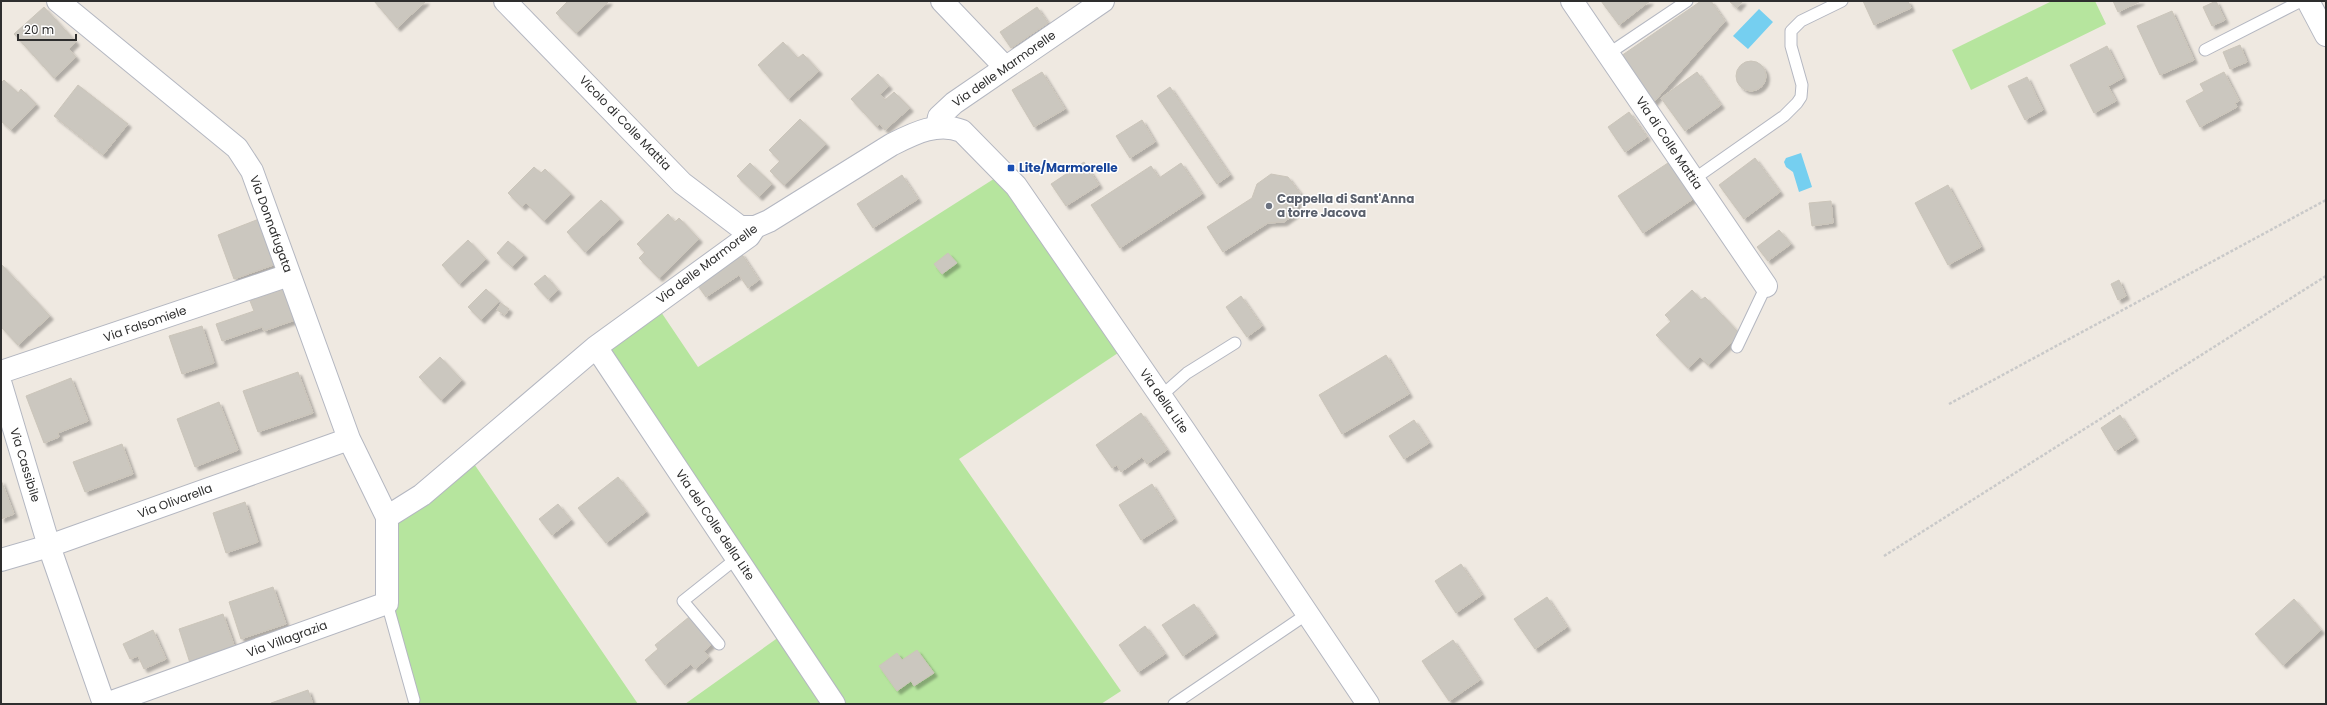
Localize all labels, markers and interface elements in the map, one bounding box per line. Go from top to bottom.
scale bar [18,16,76,42]
text: 20 m [24,21,54,38]
street label: Via delle Marmorelle [949,26,1059,111]
street label: Vicolo di Colle Mattia [576,71,675,174]
street label: Via di Colle Mattia [1632,93,1707,192]
place label: Lite/Marmorelle [1019,159,1118,176]
marker: Lite/Marmorelle [1006,163,1016,173]
street label: Via Donnafugata [246,173,297,275]
place label: Cappella di Sant'Anna a torre Jacova [1277,190,1414,221]
marker: Cappella di Sant'Anna a torre Jacova [1264,201,1274,211]
street label: Via delle Marmorelle [653,220,761,307]
street label: Via Falsomiele [101,301,189,346]
street label: Via della Lite [1136,365,1193,436]
street label: Via Cassibile [6,426,45,504]
street label: Via del Colle della Lite [672,466,759,583]
street label: Via Olivarella [135,479,215,522]
street label: Via Villagrazia [244,616,330,661]

